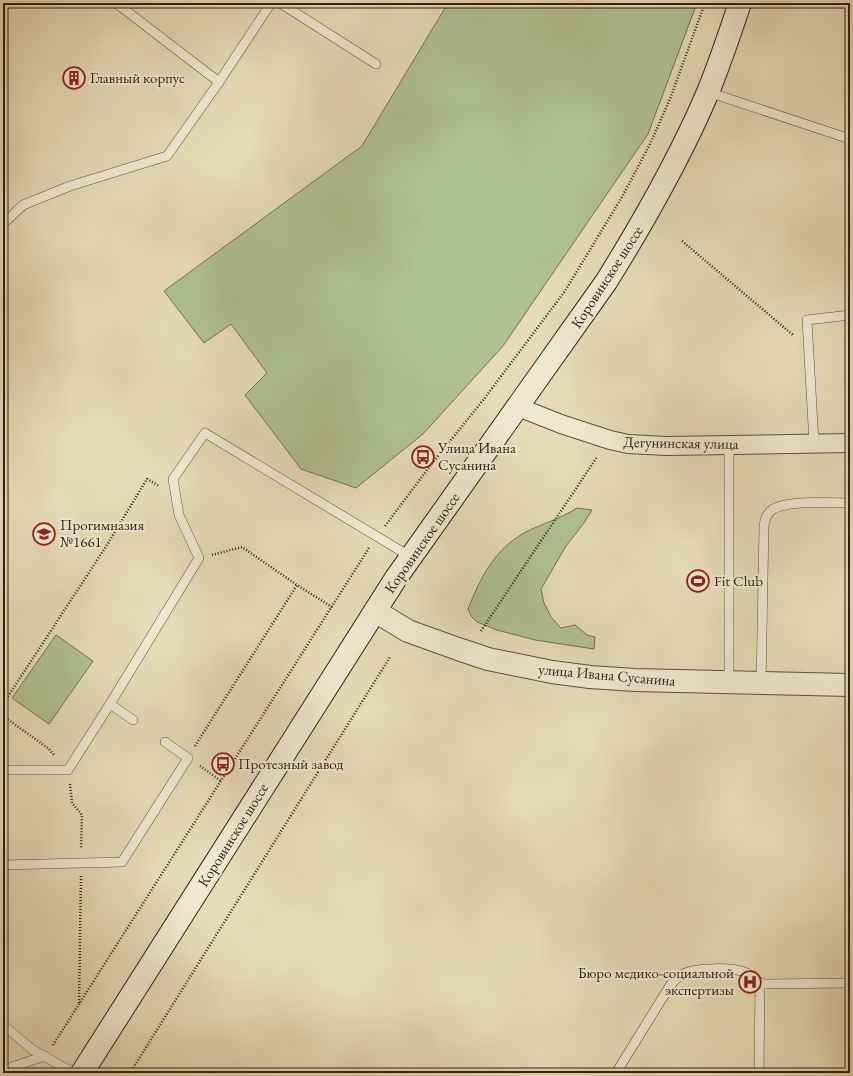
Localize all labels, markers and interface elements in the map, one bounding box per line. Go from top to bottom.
building icon: Главный корпус [61,65,87,91]
place label: Главный корпус [90,68,185,87]
street label: Коровинское шоссе [566,222,647,332]
street label: Дегунинская улица [623,432,739,453]
place label: Улица Ивана Сусанина [437,438,516,474]
bus stop icon: Улица Ивана Сусанина [410,444,436,470]
street label: Коровинское шоссе [380,489,463,597]
place label: Прогимназия №1661 [60,515,145,551]
school or university icon: Прогимназия №1661 [31,521,57,547]
sports icon: Fit Club [685,568,711,594]
place label: Fit Club [714,571,763,590]
street label: улица Ивана Сусанина [538,659,676,690]
bus stop icon: Протезный завод [210,751,236,777]
place label: Протезный завод [238,754,343,773]
street label: Коровинское шоссе [193,779,272,890]
place label: Бюро медико-социальной экспертизы [578,963,734,999]
hospital icon: Бюро медико-социальной экспертизы [737,969,763,995]

